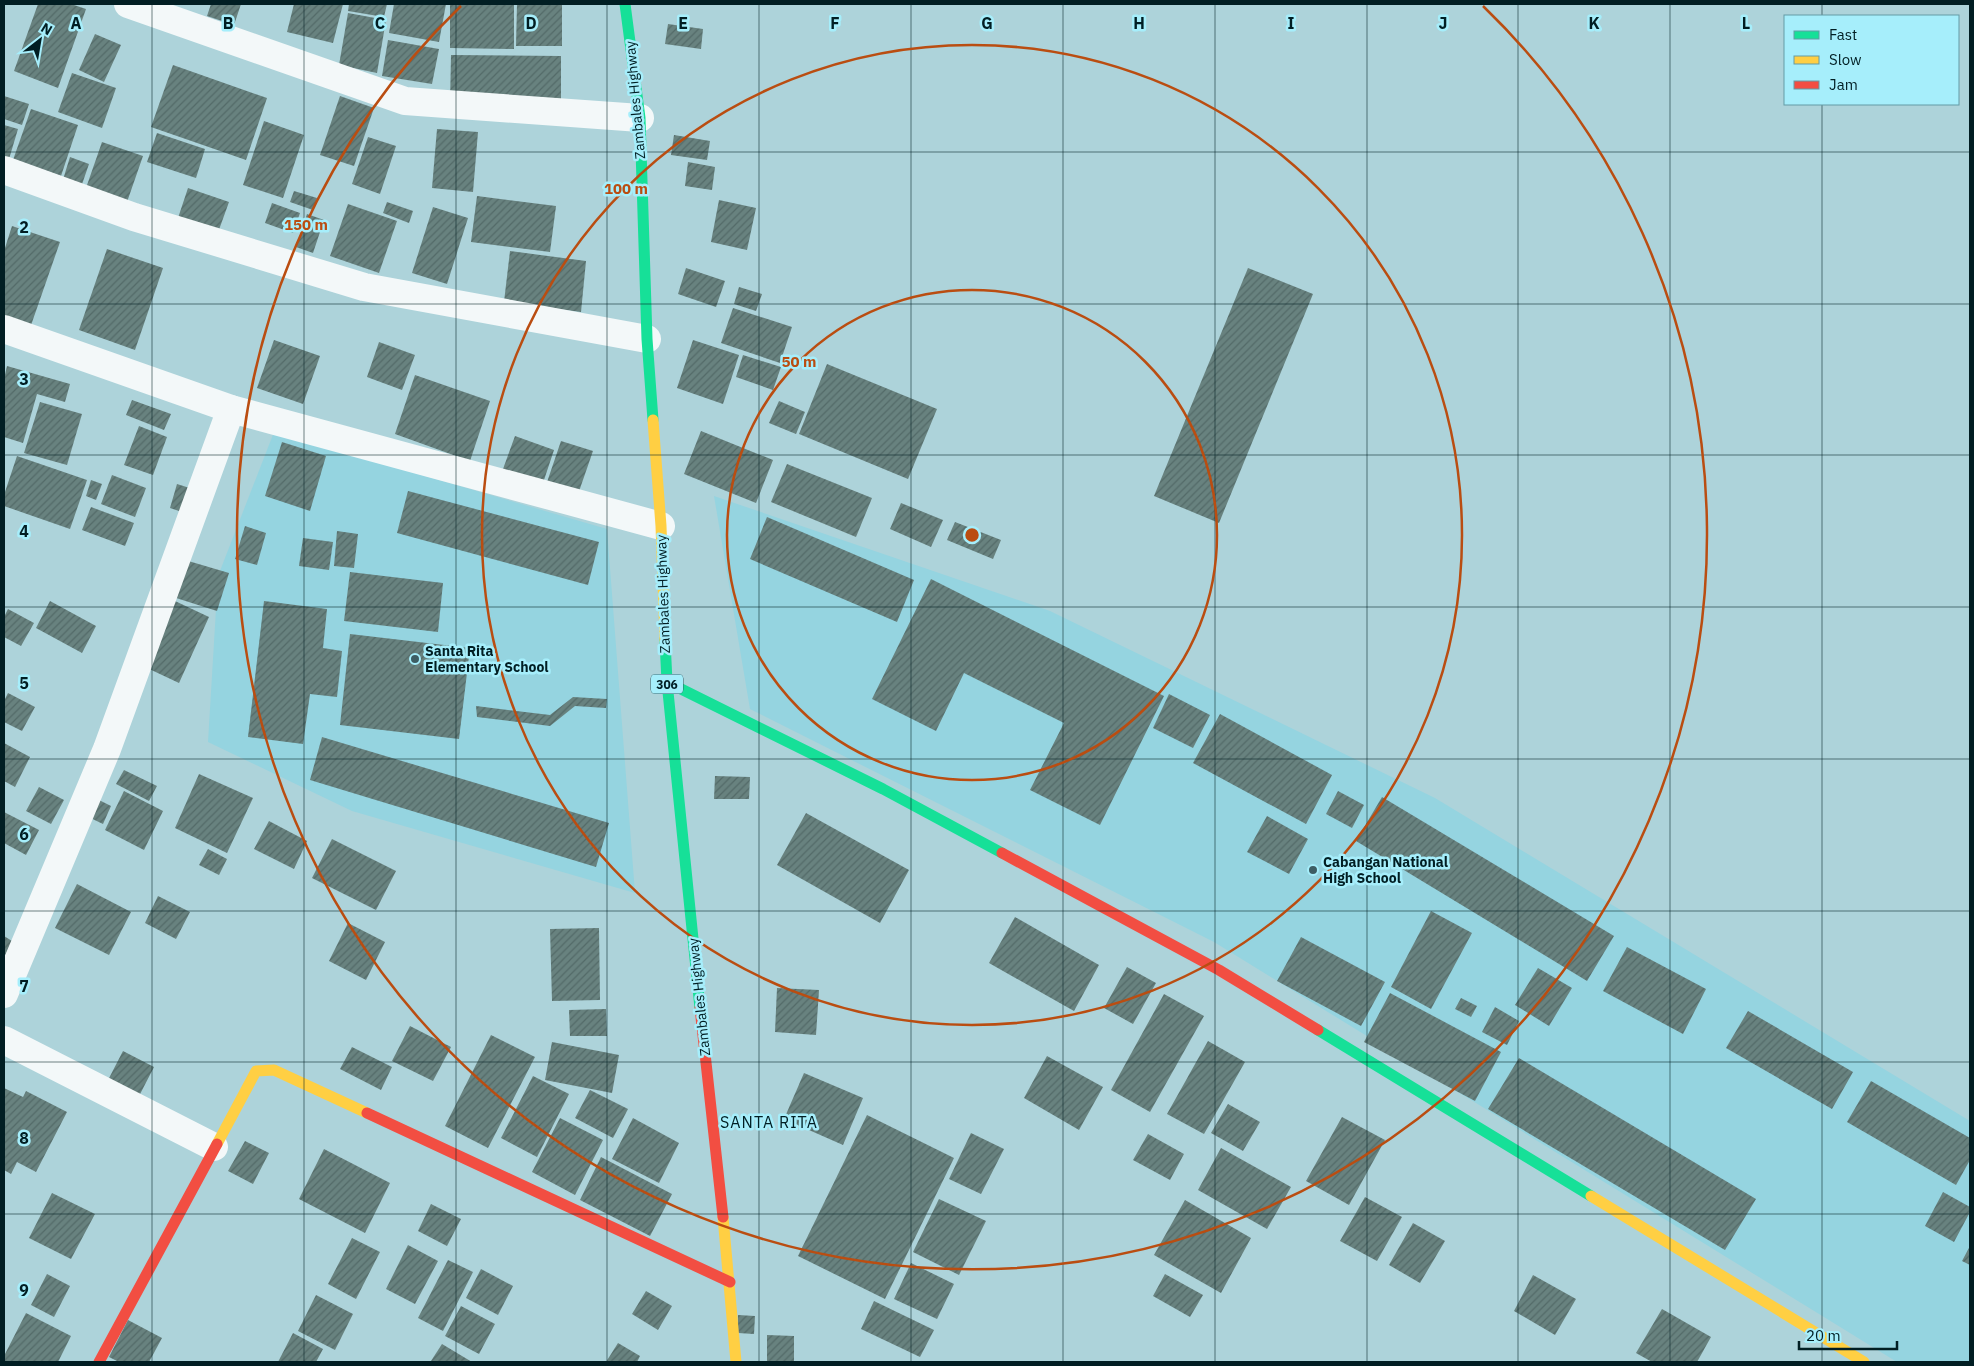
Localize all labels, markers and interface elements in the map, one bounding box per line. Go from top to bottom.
text: A [71,13,82,33]
text: B [223,13,234,33]
text: C [375,13,385,33]
text: D [525,13,537,33]
text: E [678,13,688,33]
text: F [830,13,840,33]
text: G [981,13,993,33]
text: H [1133,13,1145,33]
text: I [1288,13,1295,33]
text: J [1439,13,1447,33]
text: K [1588,13,1600,33]
text: L [1742,13,1750,33]
north arrow [15,15,65,65]
legend [1784,15,1959,105]
text: N [38,19,56,39]
text: Fast [1829,25,1857,44]
street label: Zambales Highway [621,40,649,160]
text: Slow [1829,50,1862,69]
text: Jam [1829,75,1858,94]
text: 100 m [604,179,648,198]
text: 150 m [284,215,328,234]
text: 2 [19,217,29,237]
text: 50 m [782,352,816,371]
text: 3 [19,369,29,389]
text: 4 [19,521,29,541]
centre of rings [963,526,981,544]
street label: Zambales Highway [652,534,674,654]
place label: Santa Rita Elementary School [425,642,549,676]
marker: Santa Rita Elementary School [409,653,421,665]
text: 5 [19,673,29,693]
road number: 306 [651,674,683,694]
text: 6 [19,824,29,844]
place label: Cabangan National High School [1323,853,1448,887]
marker: Cabangan National High School [1307,864,1319,876]
street label: Zambales Highway [684,937,714,1057]
text: 7 [19,976,29,996]
district label: SANTA RITA [720,1112,818,1132]
text: 8 [19,1128,29,1148]
text: 9 [19,1280,29,1300]
scale bar [1799,1318,1896,1350]
text: 20 m [1806,1326,1841,1345]

